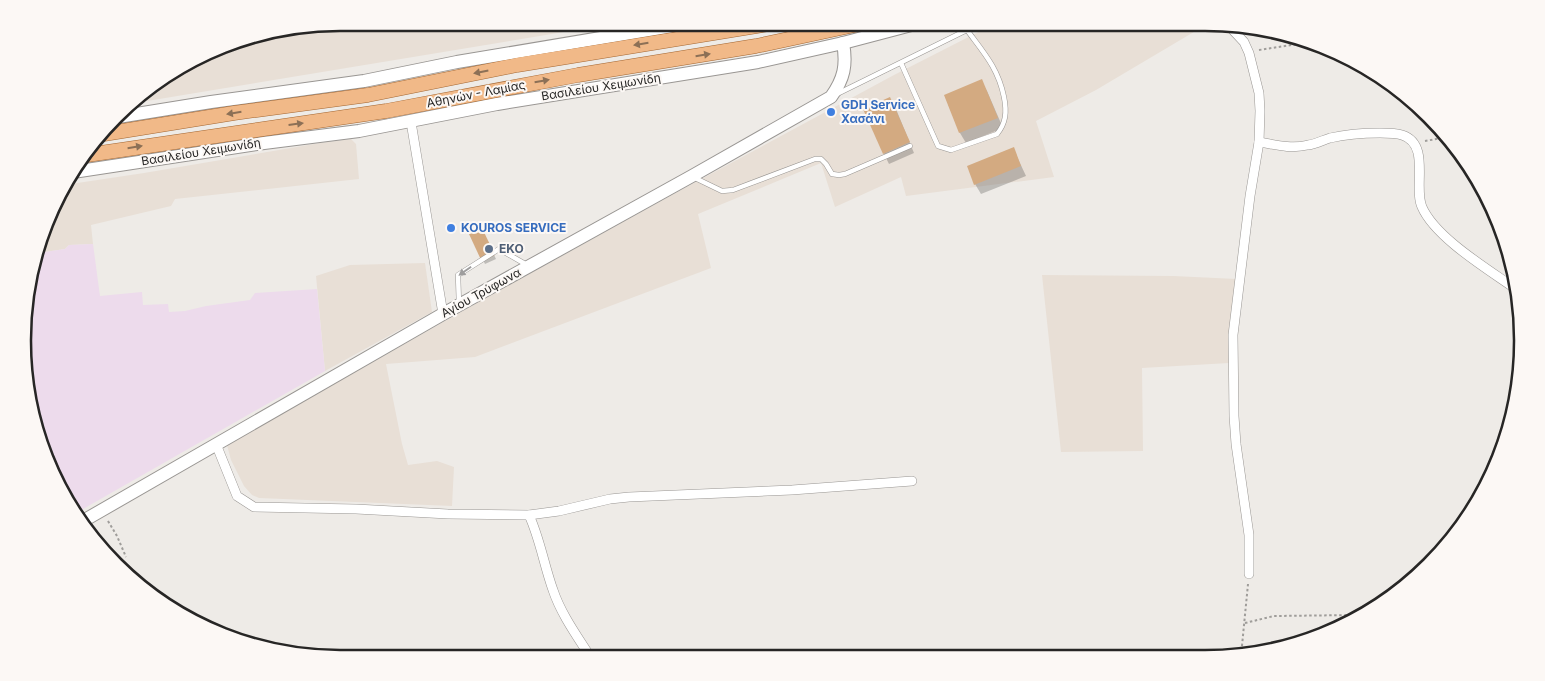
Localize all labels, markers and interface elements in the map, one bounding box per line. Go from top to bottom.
one-way arrow [632,41,648,49]
one-way arrow [695,51,711,59]
one-way arrow [472,68,488,76]
street label: Βασιλείου Χειμωνίδη [540,70,662,103]
one-way arrow [535,76,551,84]
street label: Αθηνών - Λαμίας [425,77,527,110]
place label: GDH Service Χασάνι [841,97,915,126]
marker: GDH Service Χασάνι [825,106,837,118]
one-way arrow [226,109,242,117]
one-way arrow [288,120,304,128]
street label: Βασιλείου Χειμωνίδη [140,135,262,168]
one-way arrow [128,143,144,151]
place label: KOUROS SERVICE [461,220,566,235]
marker: KOUROS SERVICE [445,222,457,234]
place label: EKO [499,241,524,256]
marker: EKO [483,243,495,255]
street label: Αγίου Τρύφωνα [438,264,523,321]
one-way arrow [458,266,472,276]

